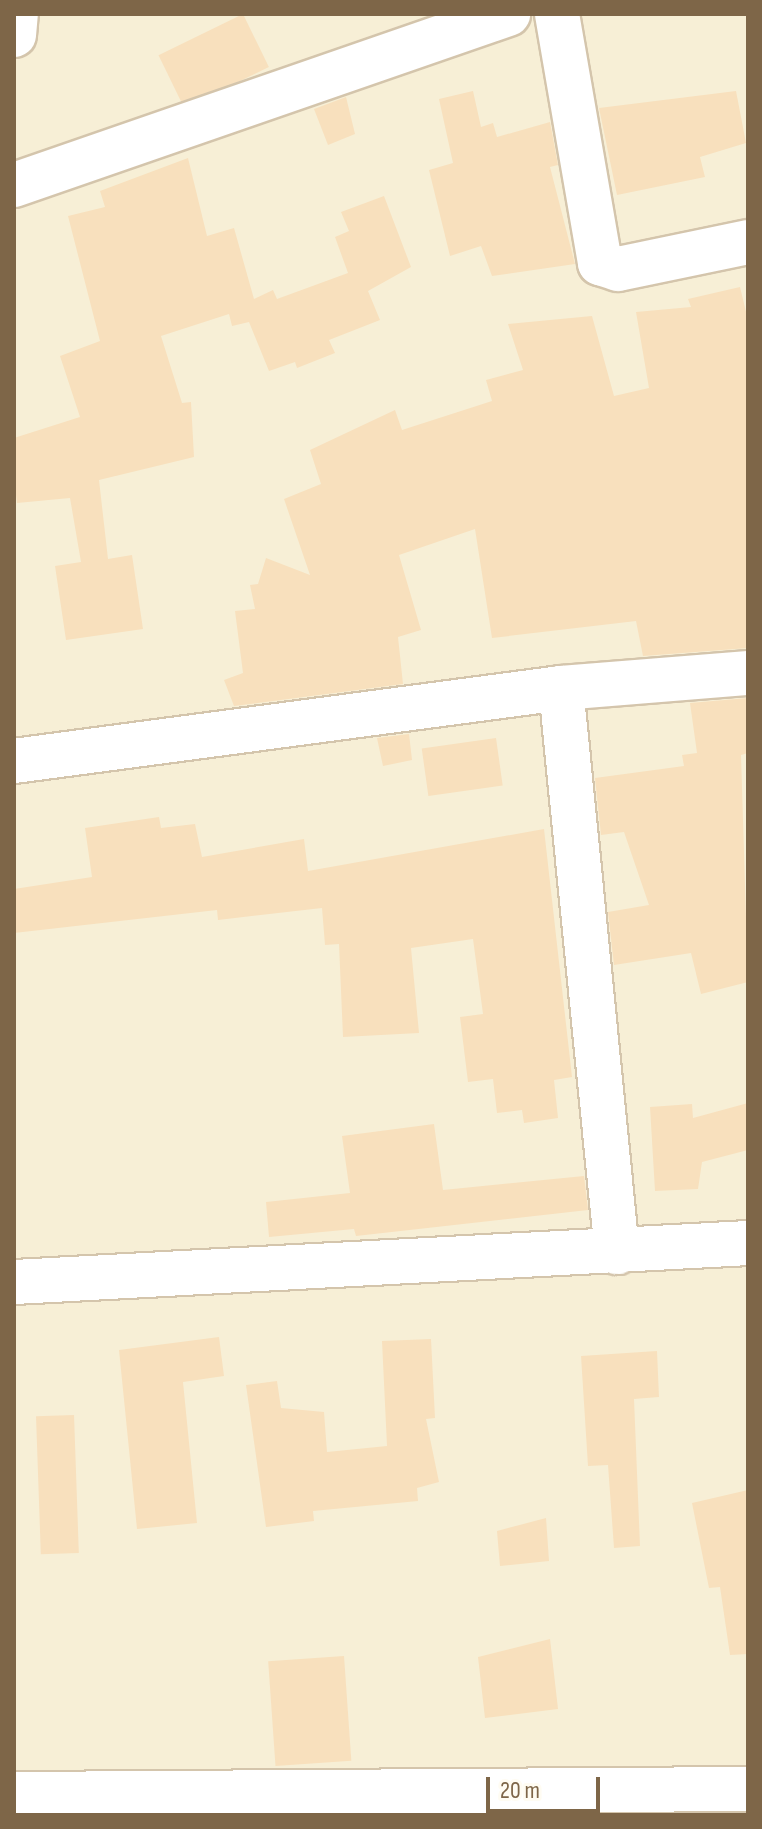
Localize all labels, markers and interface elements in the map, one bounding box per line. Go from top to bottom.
scale bar [490,1761,604,1811]
text: 20 m [500,1776,540,1805]

